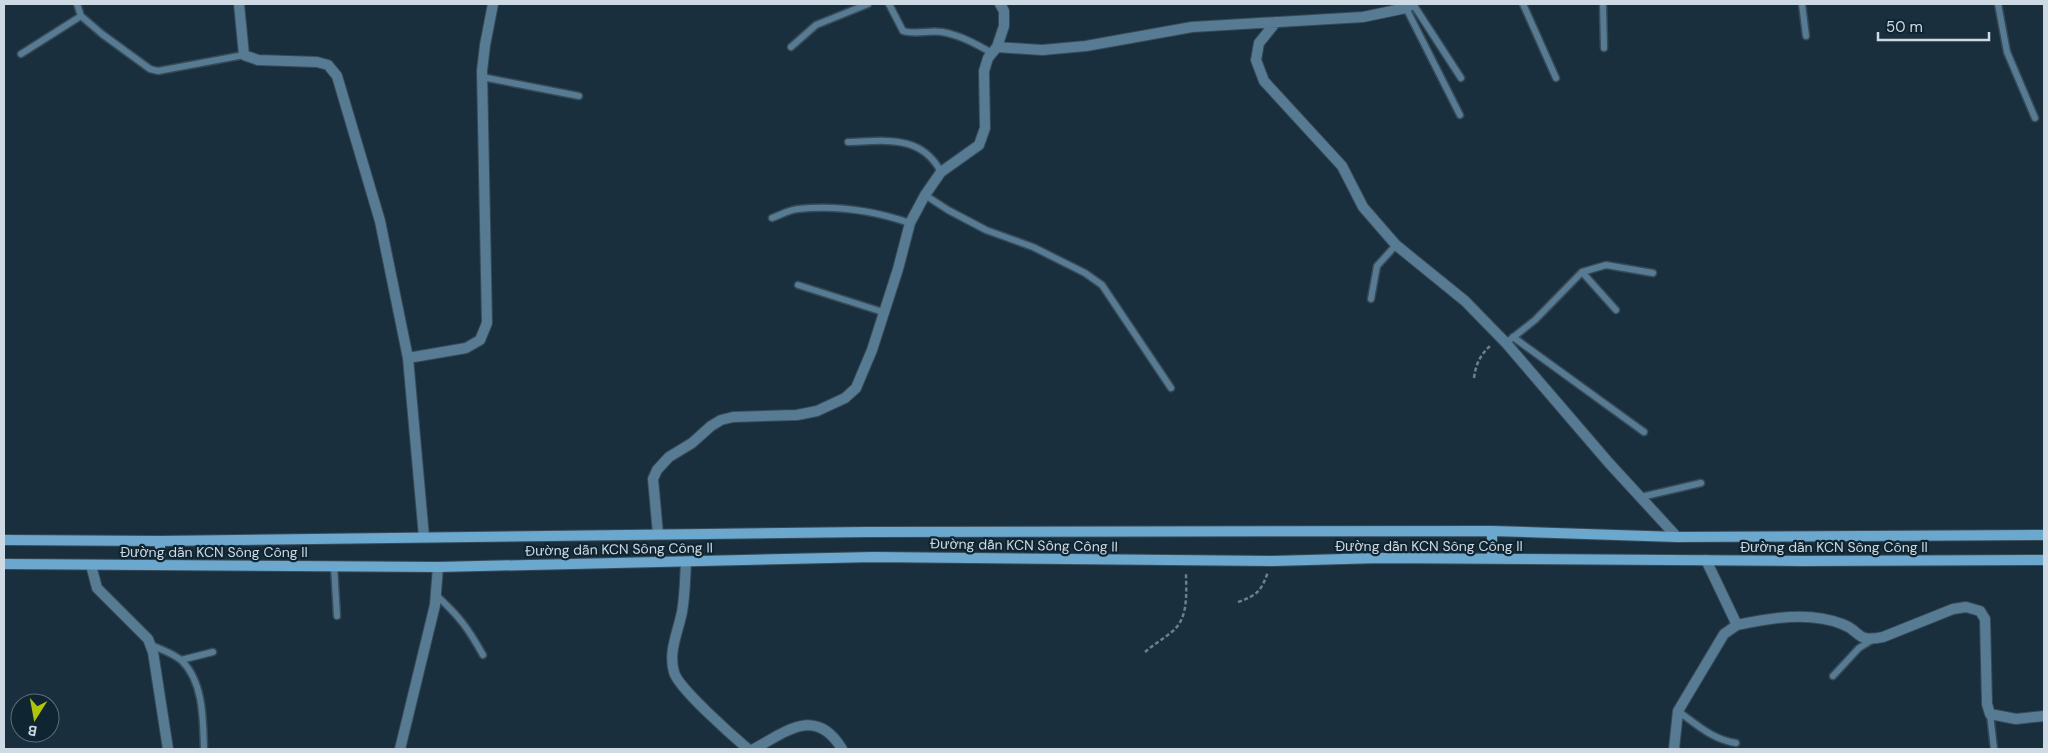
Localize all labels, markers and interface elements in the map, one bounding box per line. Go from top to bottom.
scale bar [1878,10,1989,42]
text: 50 m [1886,17,1923,37]
street label: Đường dẫn KCN Sông Công II [930,534,1118,556]
street label: Đường dẫn KCN Sông Công II [1335,537,1523,555]
street label: Đường dẫn KCN Sông Công II [525,538,713,560]
street label: Đường dẫn KCN Sông Công II [1740,538,1928,556]
street label: Đường dẫn KCN Sông Công II [120,543,308,561]
north arrow [10,693,60,743]
text: B [26,721,39,740]

